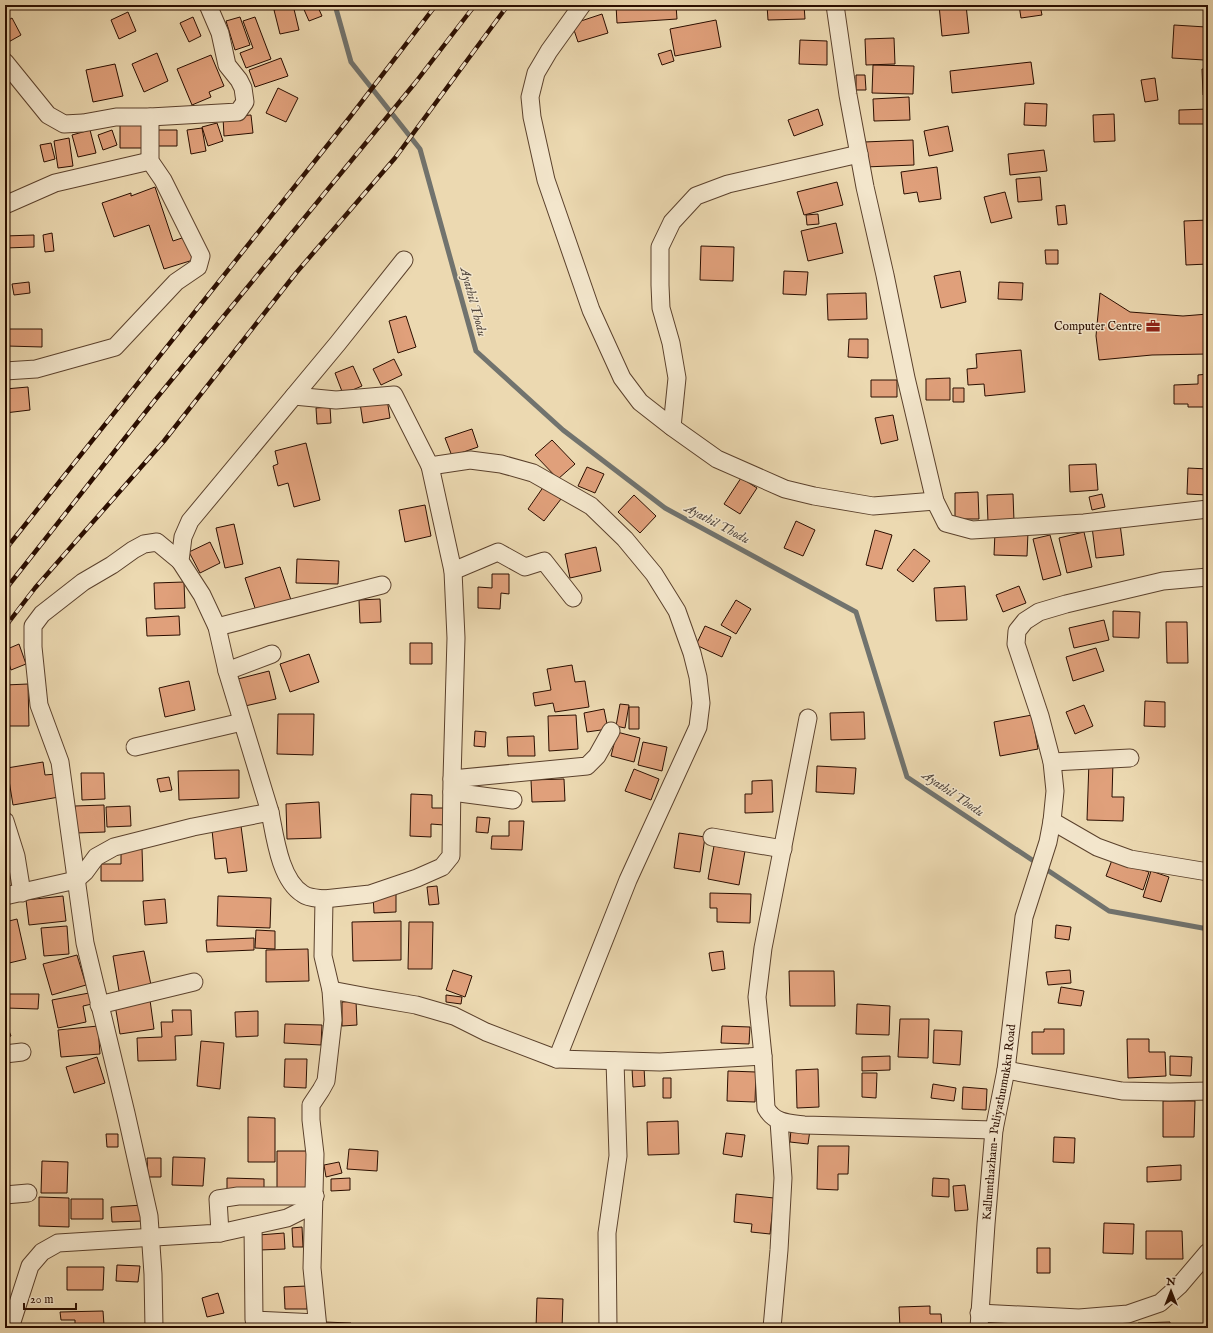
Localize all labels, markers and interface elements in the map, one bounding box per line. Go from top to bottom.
water label: Ayathil Thodu [455,264,490,339]
office icon: Computer Centre [1145,318,1161,334]
place label: Computer Centre [1054,319,1142,335]
water label: Ayathil Thodu [680,499,752,548]
water label: Ayathil Thodu [917,766,987,821]
street label: Kallumthazham- Puliyathumukku Road [979,1023,1019,1221]
north arrow [1151,1271,1191,1311]
text: N [1165,1275,1176,1289]
scale bar [24,1285,76,1311]
text: 20 m [30,1292,53,1307]

